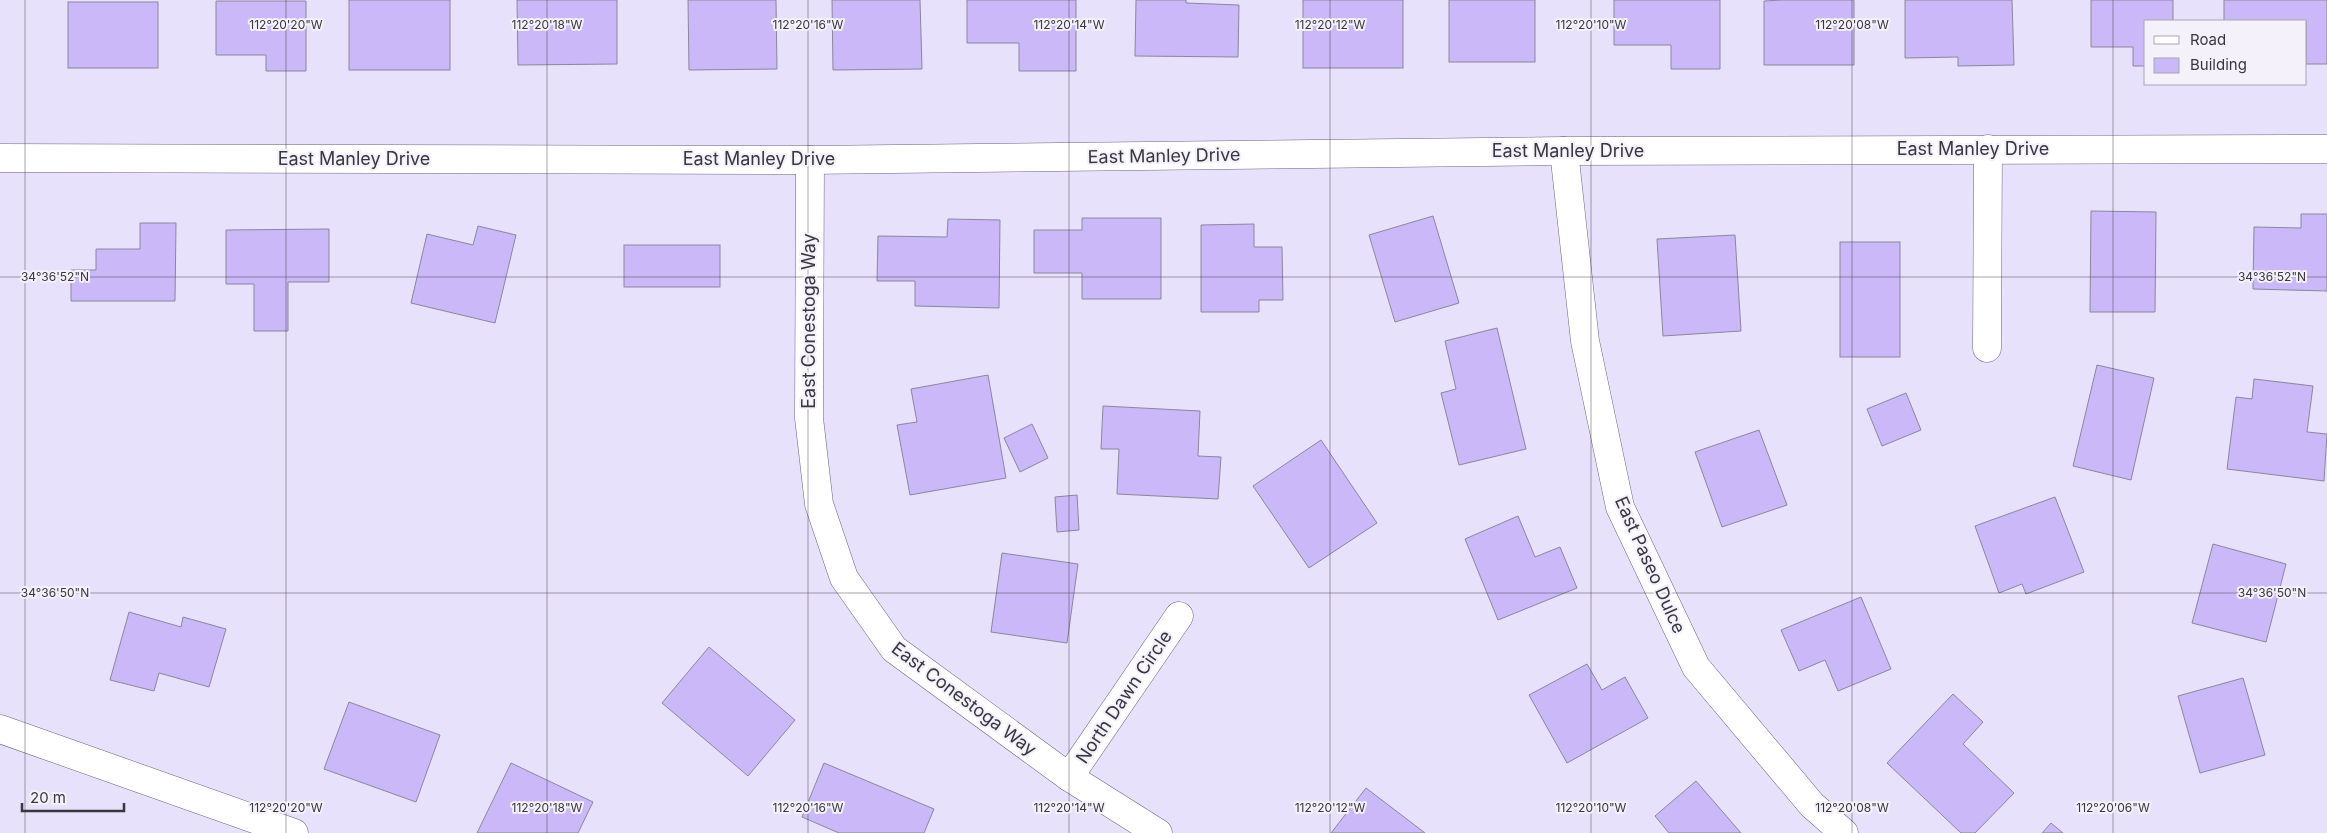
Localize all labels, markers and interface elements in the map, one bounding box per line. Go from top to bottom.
text: 112°20'20"W [249,17,323,32]
text: 112°20'18"W [512,17,583,32]
text: 112°20'16"W [773,17,844,32]
text: 112°20'14"W [1033,17,1105,32]
text: 112°20'12"W [1295,17,1365,32]
text: 112°20'10"W [1556,17,1627,32]
text: 112°20'08"W [1815,17,1889,32]
legend [2144,20,2307,85]
text: Road [2190,30,2226,49]
text: Building [2190,55,2247,74]
street label: East Manley Drive [1897,138,2049,159]
street label: East Manley Drive [1492,140,1644,161]
street label: East Manley Drive [1087,144,1241,167]
street label: East Manley Drive [278,148,430,169]
street label: East Manley Drive [683,148,835,169]
street label: East Conestoga Way [798,233,819,409]
text: 34°36'52"N [21,269,89,284]
text: 34°36'52"N [2238,269,2306,284]
street label: East Paseo Dulce [1611,493,1690,636]
text: 34°36'50"N [21,585,89,600]
text: 34°36'50"N [2238,585,2306,600]
street label: North Dawn Circle [1071,626,1176,767]
street label: East Conestoga Way [888,637,1041,760]
scale bar [22,780,125,812]
text: 20 m [30,788,66,807]
text: 112°20'20"W [249,800,323,815]
text: 112°20'18"W [512,800,583,815]
text: 112°20'16"W [773,800,844,815]
text: 112°20'14"W [1033,800,1105,815]
text: 112°20'12"W [1295,800,1365,815]
text: 112°20'10"W [1556,800,1627,815]
text: 112°20'08"W [1815,800,1889,815]
text: 112°20'06"W [2076,800,2150,815]

